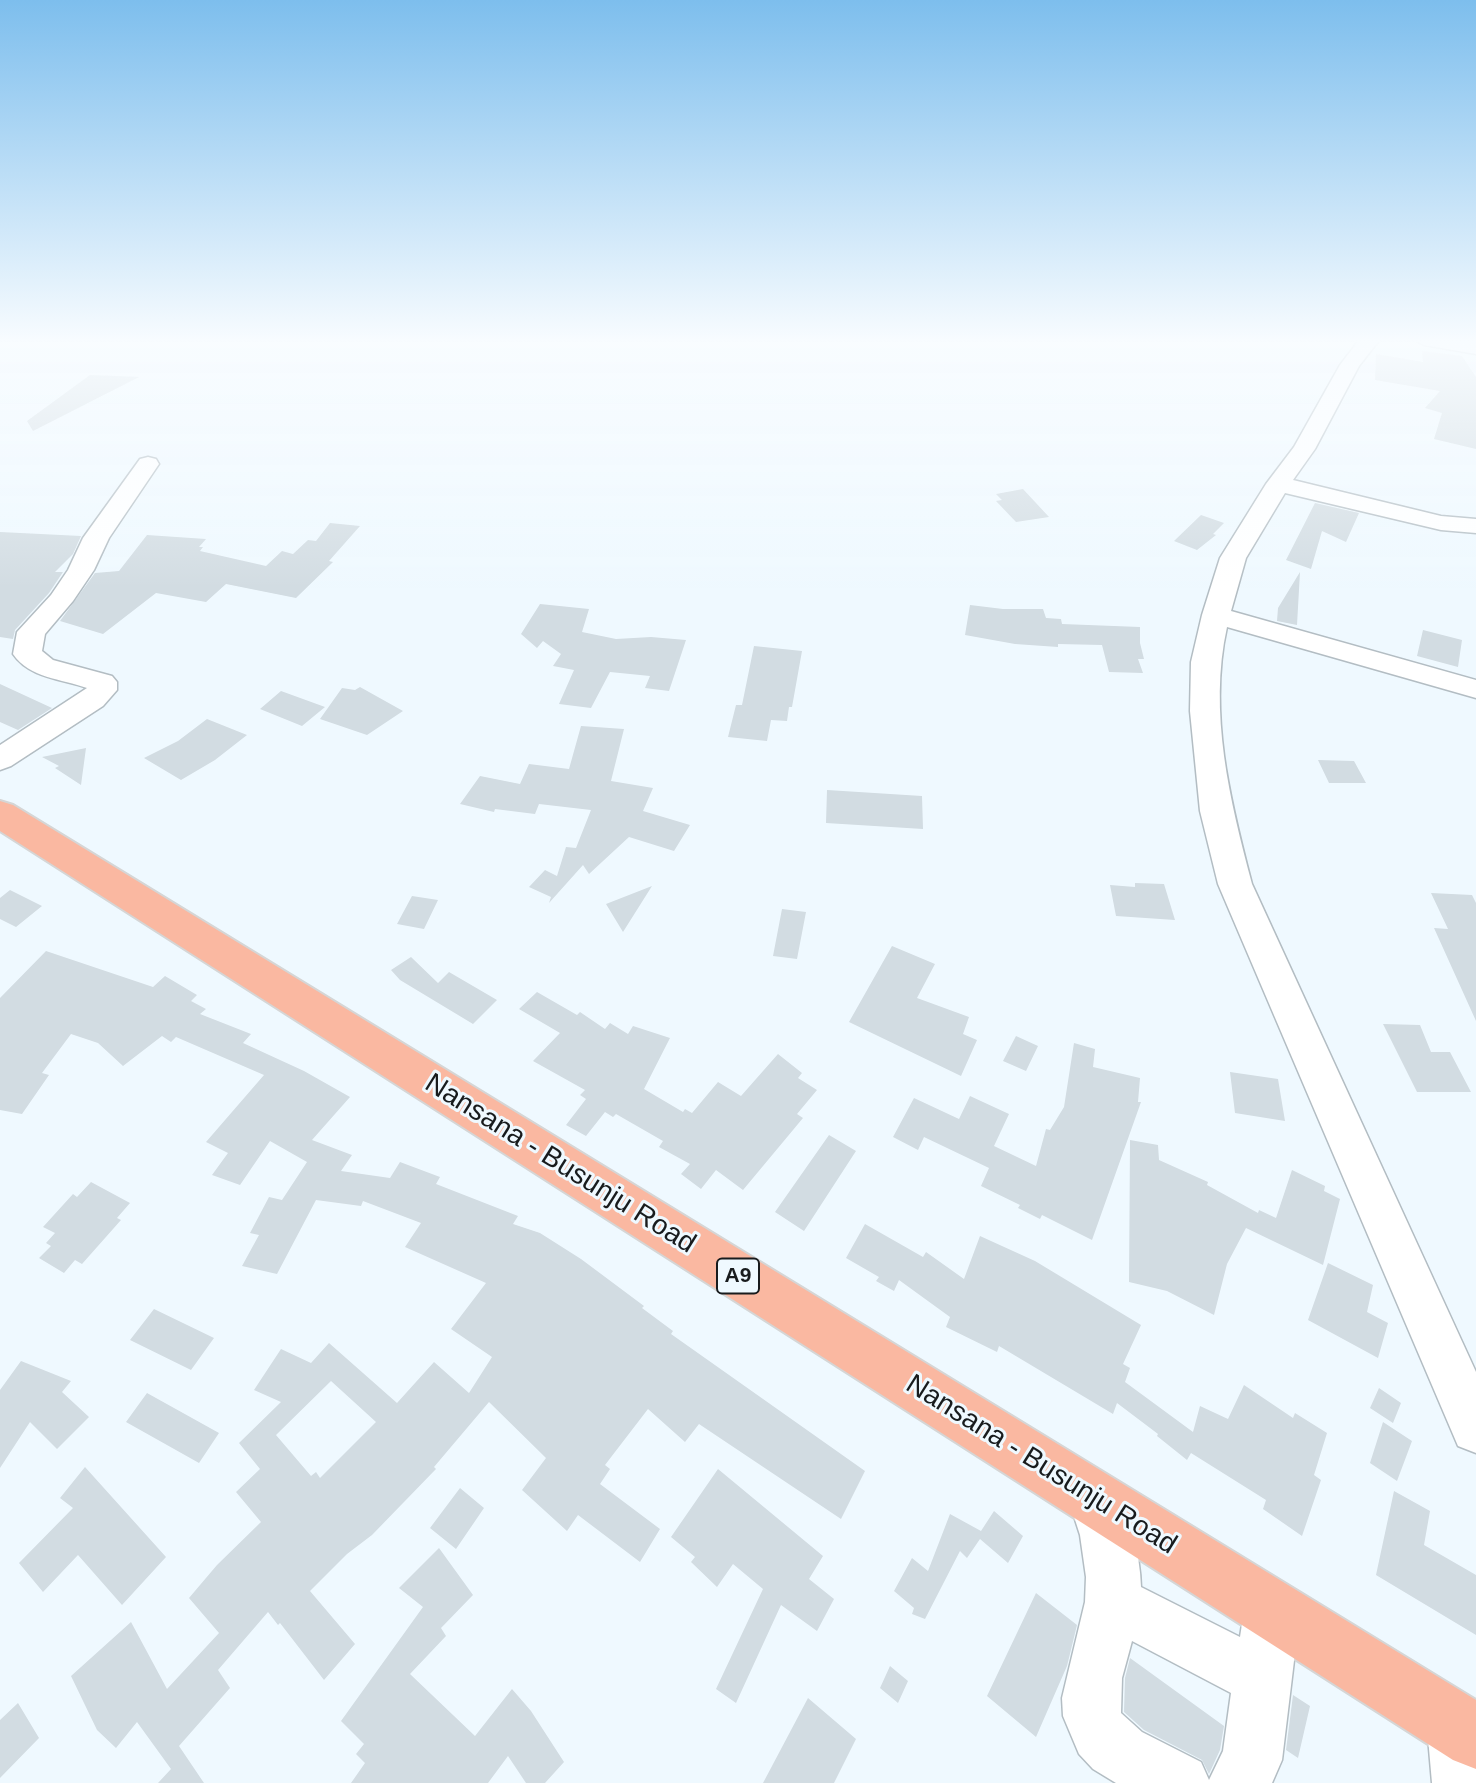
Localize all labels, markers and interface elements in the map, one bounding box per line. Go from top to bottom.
street label: Nansana - Busunju Road [418,1067,702,1261]
road number: A9 [717,1258,759,1294]
street label: Nansana - Busunju Road [899,1368,1183,1562]

